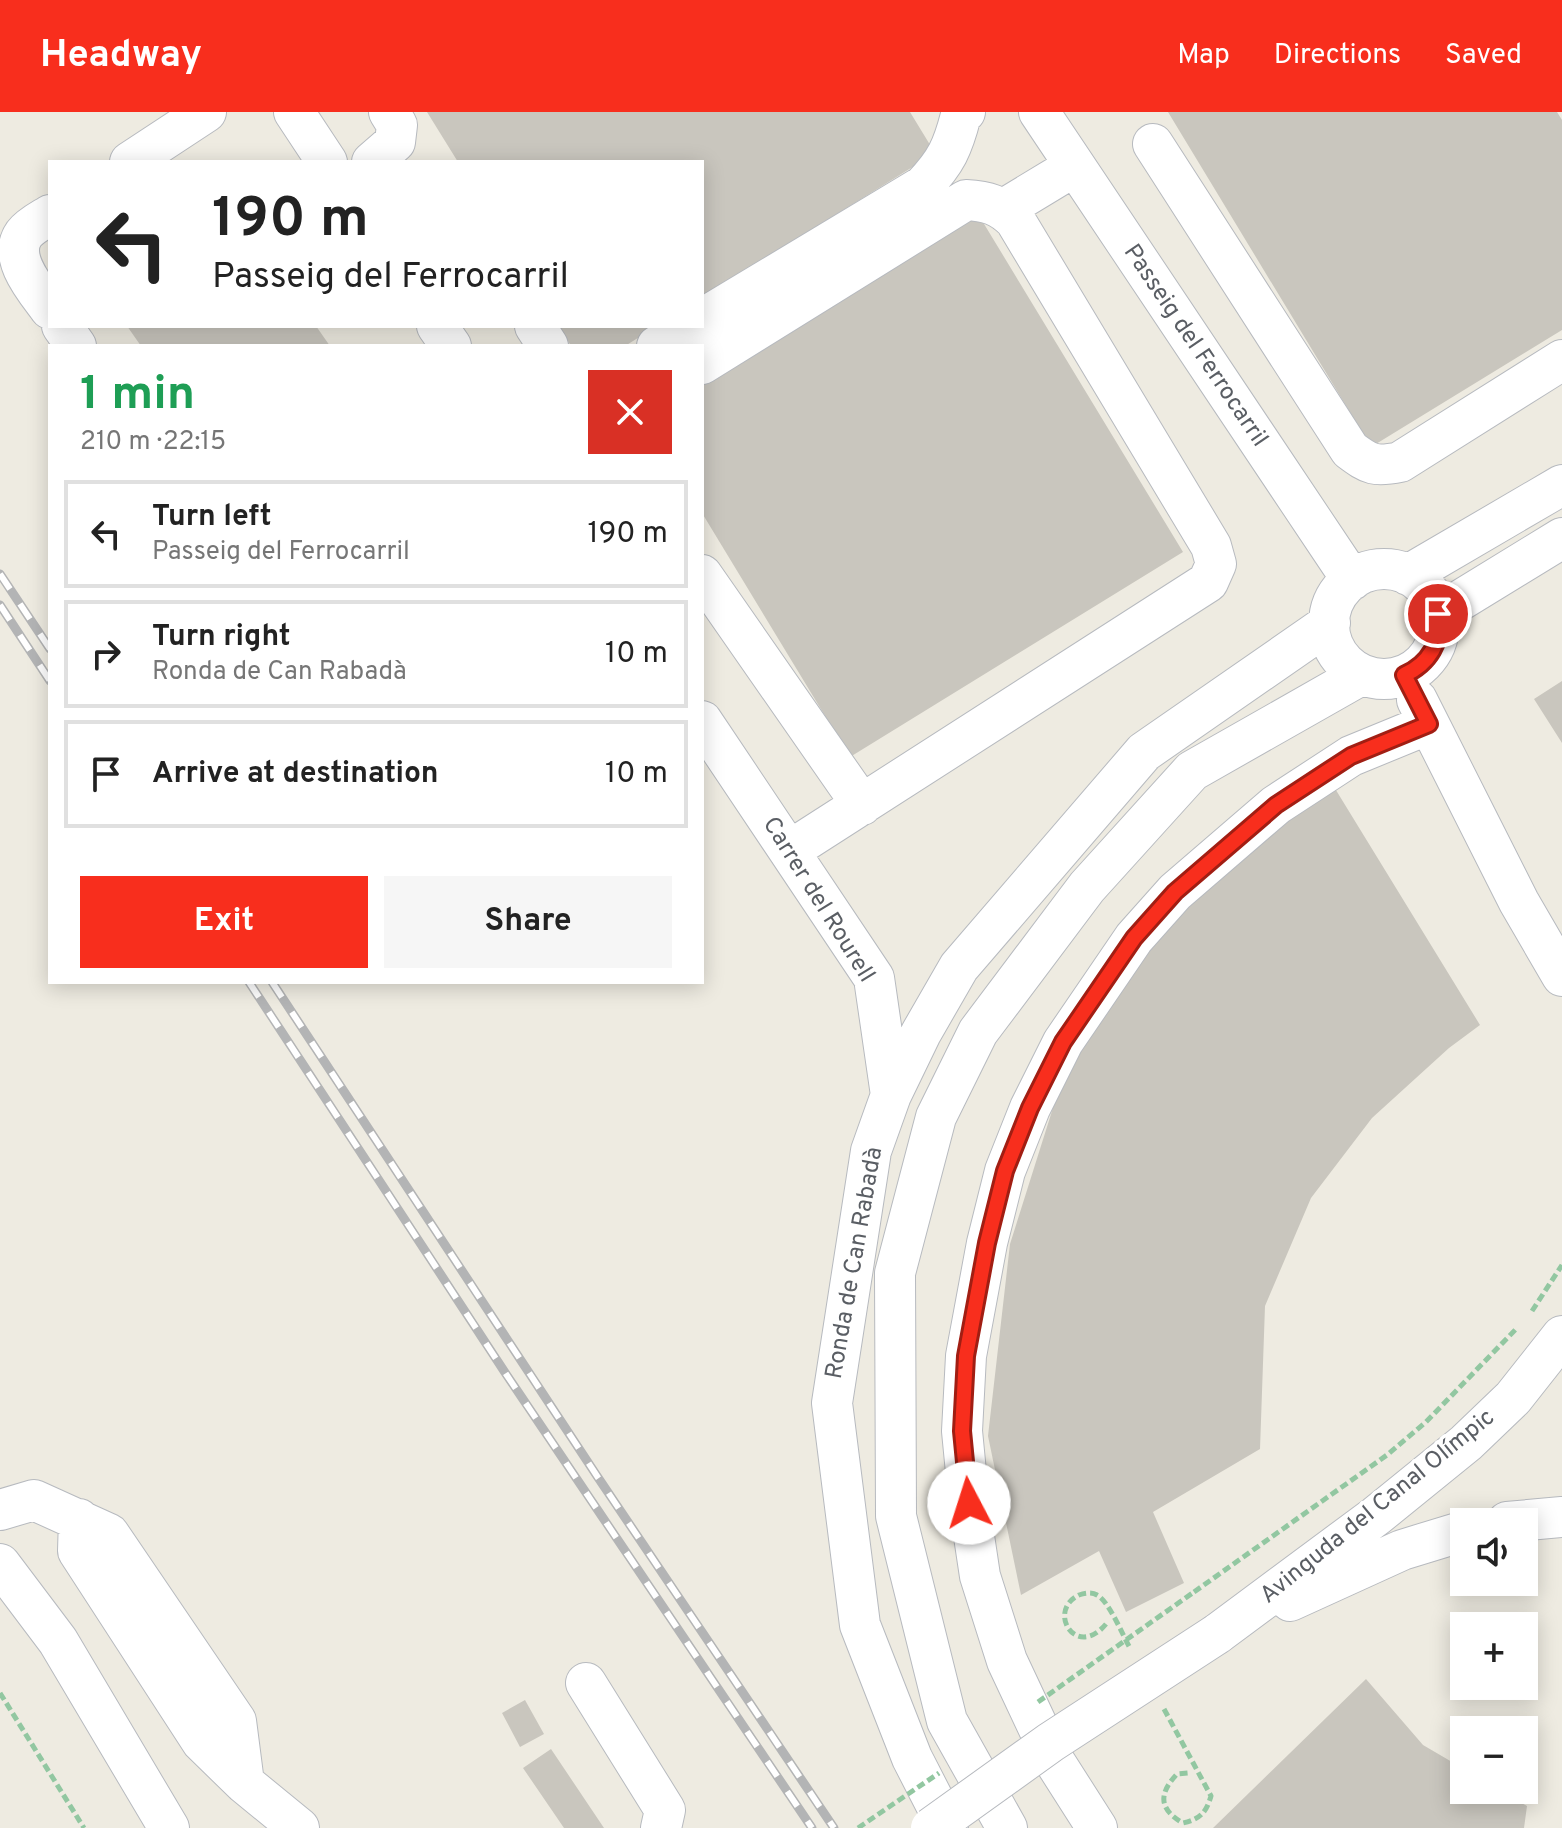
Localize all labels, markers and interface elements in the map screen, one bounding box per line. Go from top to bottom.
text: Headway [40,32,202,81]
text: Map [1177,38,1230,74]
text: Directions [1274,38,1401,74]
text: Saved [1445,38,1522,74]
text: 190 m [212,186,369,256]
icon: left [80,192,184,296]
street label: Passeig del Ferrocarril [1116,239,1274,453]
text: Passeig del Ferrocarril [212,255,569,301]
text: 1 min [80,366,195,426]
button: close [588,370,672,454]
text: 210 m · 22:15 [80,426,226,459]
text: Turn left [152,499,272,536]
icon: left [84,512,128,556]
text: 190 m [587,516,668,553]
text: Passeig del Ferrocarril [152,536,410,569]
pin [1404,580,1472,648]
icon: arrive [1416,592,1460,636]
text: Turn right [152,619,290,656]
icon: right [84,632,128,676]
text: 10 m [605,636,668,673]
text: Ronda de Can Rabadà [152,656,407,689]
icon: arrive [84,752,128,796]
text: Arrive at destination [152,756,438,793]
text: 10 m [605,756,668,793]
street label: Carrer del Rourell [755,812,881,988]
button: Exit [80,876,368,968]
button: Share [384,876,672,968]
street label: Ronda de Can Rabadà [820,1145,890,1381]
street label: Avinguda del Canal Olímpic [1255,1403,1501,1611]
position arrow [927,1461,1011,1545]
map controls [1450,1508,1538,1804]
button: sound [1450,1508,1538,1596]
button: + [1450,1612,1538,1700]
button: − [1450,1716,1538,1804]

